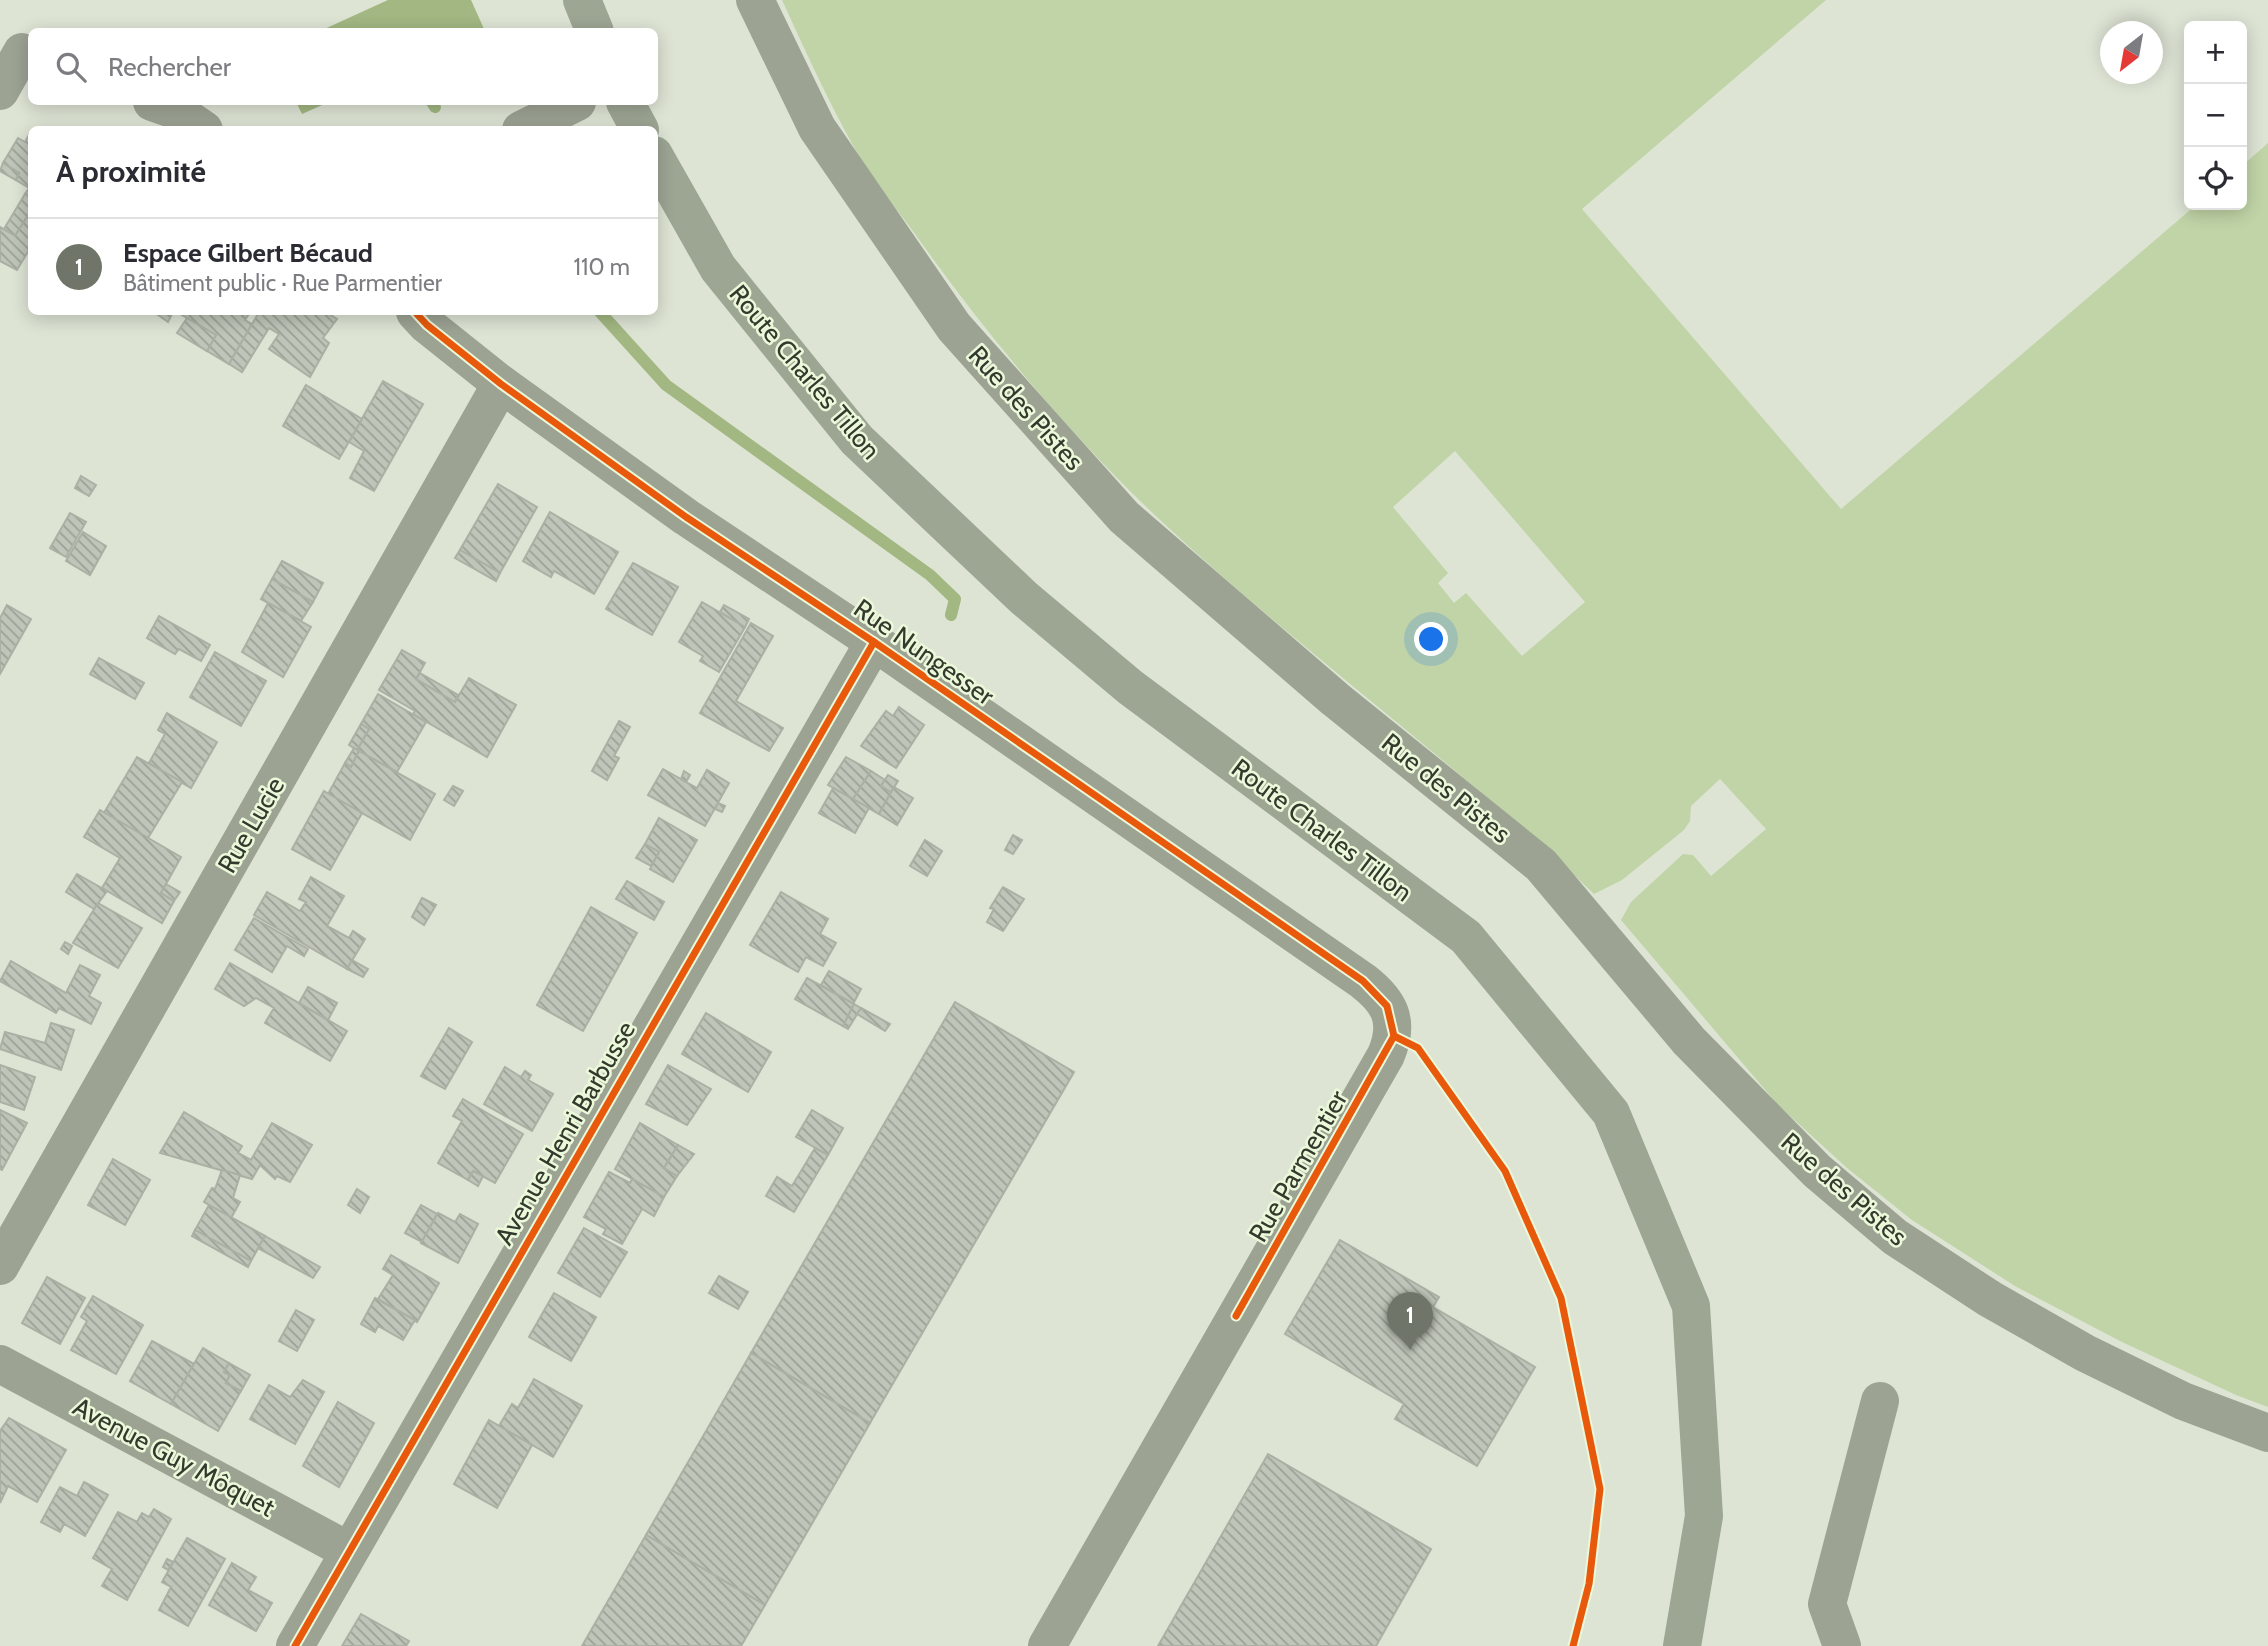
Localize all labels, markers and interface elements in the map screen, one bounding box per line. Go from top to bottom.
north arrow [2100,21,2163,84]
map controls [2184,21,2247,210]
button: + [2184,21,2247,84]
search box [28,28,658,105]
icon: search [52,48,90,86]
text: Rechercher [108,51,231,83]
button: − [2184,84,2247,147]
button: locate [2184,147,2247,210]
text: À proximité [56,153,206,190]
text: Espace Gilbert Bécaud [123,237,373,269]
text: 1 [75,253,83,281]
text: 110 m [574,253,630,281]
text: Bâtiment public · Rue Parmentier [123,269,442,297]
street label: Route Charles Tillon [723,278,887,466]
street label: Rue des Pistes [962,339,1090,477]
street label: Rue Nungesser [848,592,1001,712]
your location [1414,622,1448,656]
street label: Rue des Pistes [1375,726,1517,850]
street label: Route Charles Tillon [1225,752,1419,908]
street label: Rue Lucie [211,771,291,879]
street label: Avenue Henri Barbusse [488,1016,642,1250]
street label: Rue Parmentier [1242,1084,1355,1247]
street label: Rue des Pistes [1775,1126,1914,1252]
pin: 1 [1387,1292,1433,1350]
street label: Avenue Guy Môquet [68,1390,280,1524]

